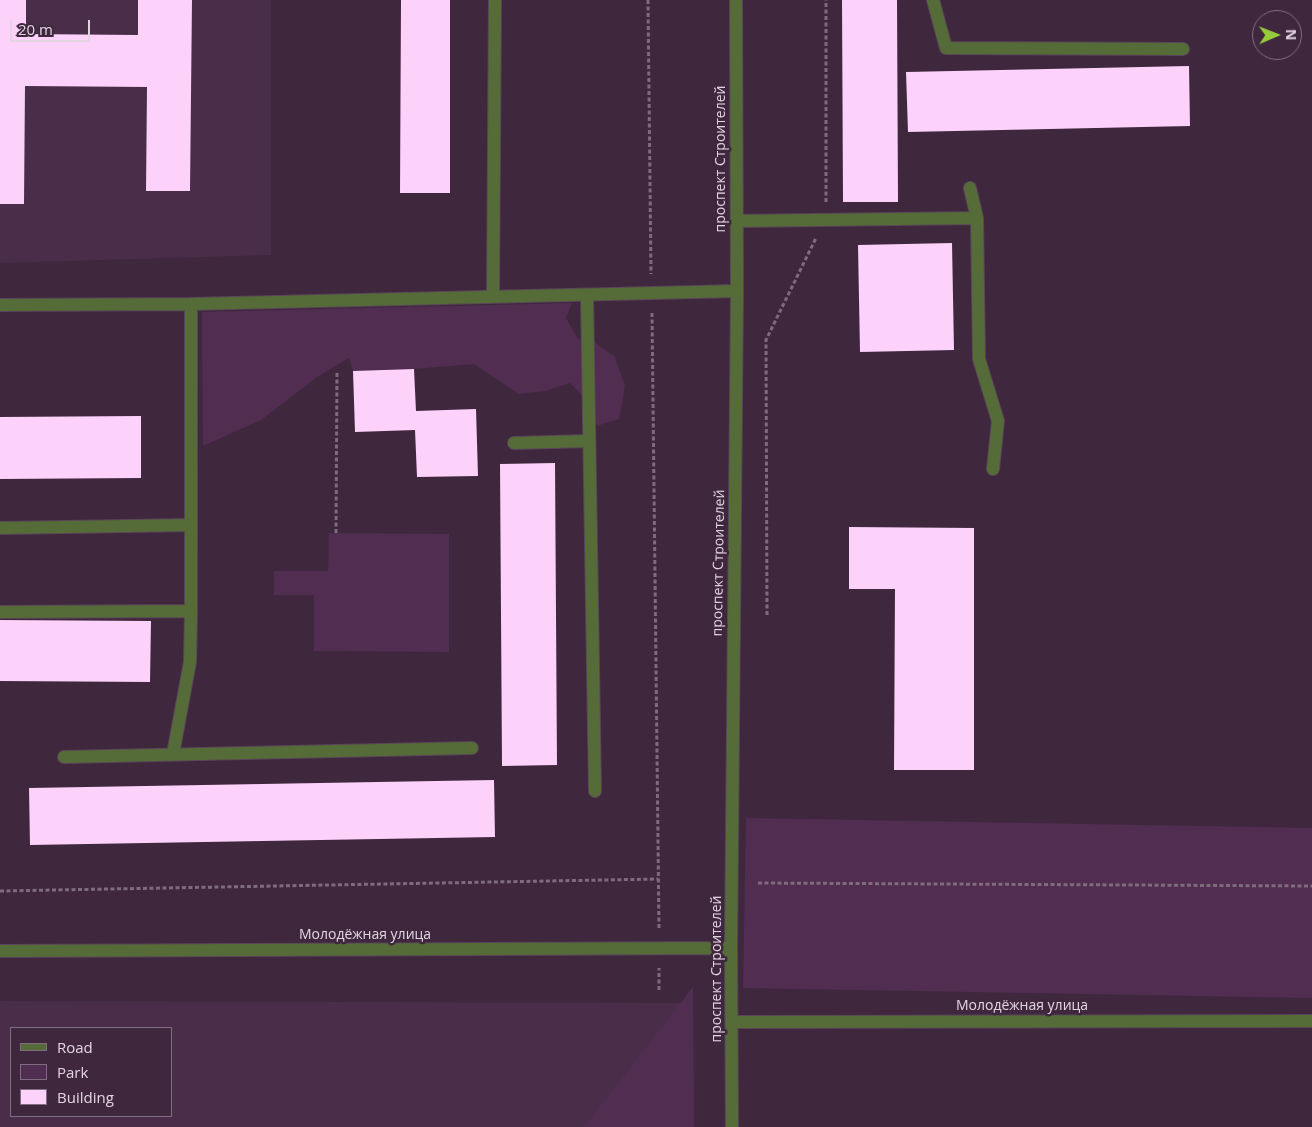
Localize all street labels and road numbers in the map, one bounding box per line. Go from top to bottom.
street label: проспект Строителей [713,86,729,232]
street label: проспект Строителей [709,489,729,637]
street label: проспект Строителей [709,896,725,1042]
street label: Молодёжная улица [299,927,431,943]
street label: Молодёжная улица [956,998,1088,1014]

